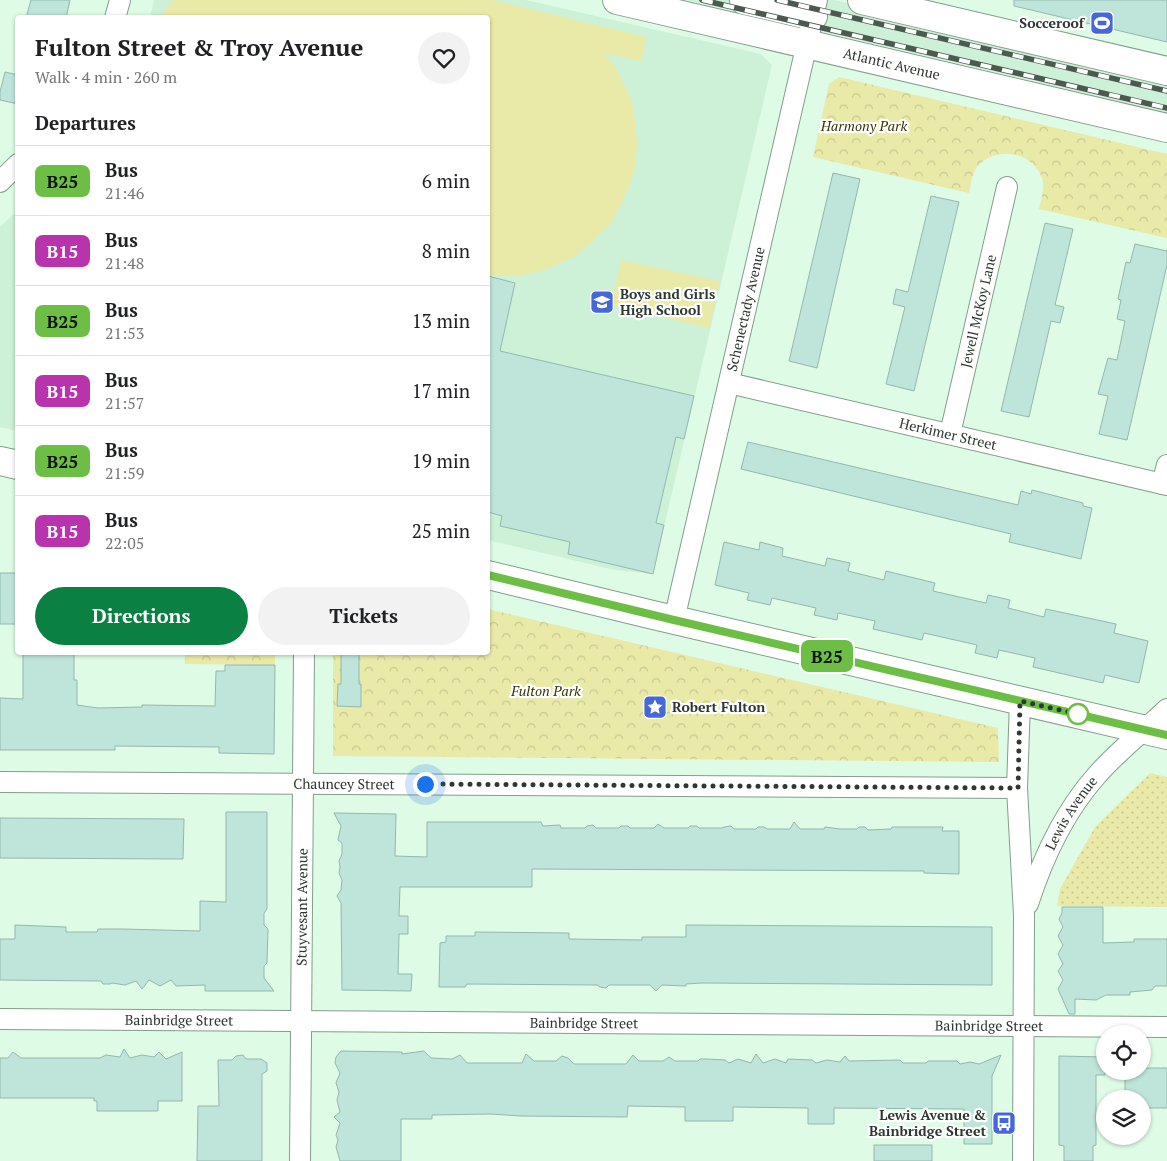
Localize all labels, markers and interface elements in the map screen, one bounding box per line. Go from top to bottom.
sports icon: Socceroof [1089,10,1115,36]
place label: Socceroof [1019,13,1086,32]
text: Fulton Street & Troy Avenue [35,31,363,63]
button: heart [418,32,470,84]
street label: Atlantic Avenue [842,43,942,84]
text: Walk · 4 min · 260 m [35,66,177,88]
text: Departures [35,110,136,135]
park label: Harmony Park [820,116,907,135]
text: Bus [105,157,138,182]
text: 6 min [422,168,470,193]
text: B25 [46,169,79,193]
text: 21:46 [105,182,144,204]
text: Bus [105,227,138,252]
text: 8 min [422,238,470,263]
text: B15 [46,239,79,263]
street label: Schenectady Avenue [722,245,769,373]
text: 21:48 [105,252,144,274]
street label: Jewell McKoy Lane [956,253,1000,370]
place label: Boys and Girls High School [620,284,715,319]
school or university icon: Boys and Girls High School [589,289,615,315]
text: Bus [105,297,138,322]
text: 13 min [412,308,470,333]
text: B25 [46,309,79,333]
text: 21:53 [105,322,144,344]
text: Bus [105,367,138,392]
text: 17 min [412,378,470,403]
text: B15 [46,379,79,403]
text: 21:57 [105,392,144,414]
street label: Herkimer Street [898,413,1000,454]
text: Bus [105,437,138,462]
text: 19 min [412,448,470,473]
text: B25 [46,449,79,473]
text: 21:59 [105,462,144,484]
text: Bus [105,507,138,532]
text: 25 min [412,518,470,543]
text: B15 [46,519,79,543]
text: 22:05 [105,532,144,554]
button: Directions [35,587,248,645]
button: Tickets [258,587,470,645]
line badge: B25 [798,640,856,672]
text: B25 [811,644,843,668]
park label: Fulton Park [510,681,581,700]
place icon: Robert Fulton [642,694,668,720]
place label: Robert Fulton [672,697,765,716]
unlabelled marker [1067,703,1089,725]
your location [413,772,438,797]
street label: Lewis Avenue [1040,772,1101,853]
street label: Chauncey Street [293,774,396,793]
street label: Stuyvesant Avenue [292,848,311,966]
street label: Bainbridge Street [125,1010,234,1030]
street label: Bainbridge Street [530,1013,639,1032]
street label: Bainbridge Street [935,1015,1044,1035]
map controls [1096,1025,1151,1145]
button: locate [1096,1025,1151,1080]
button: layers [1096,1090,1151,1145]
place label: Lewis Avenue & Bainbridge Street [869,1105,986,1140]
bus stop icon: Lewis Avenue & Bainbridge Street [991,1110,1017,1136]

